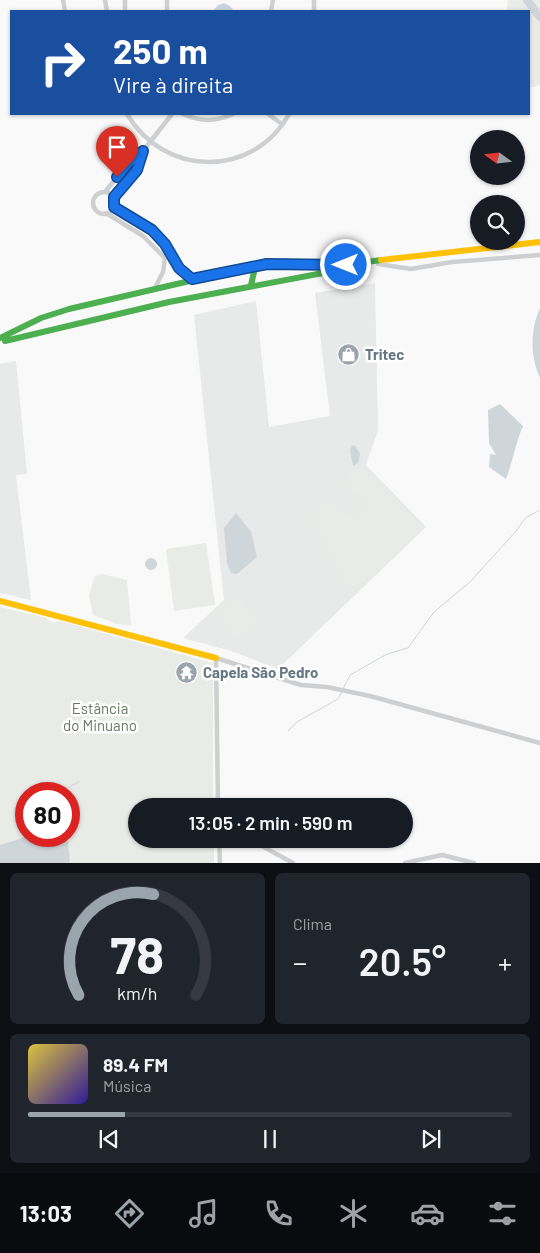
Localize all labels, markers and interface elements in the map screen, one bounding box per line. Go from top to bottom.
text: 250 m [113,29,208,71]
icon: right [30,30,95,95]
text: Vire à direita [113,71,233,97]
pin [96,126,138,177]
north arrow [470,130,525,185]
map controls [470,130,525,250]
icon: arrive [103,133,131,161]
button: search [470,195,525,250]
position arrow [319,238,371,290]
shop icon: Tritec [337,343,361,367]
place label: Tritec [365,345,404,363]
temple icon: Capela São Pedro [175,661,199,685]
place label: Capela São Pedro [203,663,318,681]
park label: Estância do Minuano [63,699,137,734]
speed limit sign: 80 [15,782,80,847]
text: 13:05 · 2 min · 590 m [189,811,352,834]
text: Clima [293,914,332,933]
text: 78 [111,922,164,984]
text: 20.5° [359,938,446,984]
text: − [293,945,307,979]
text: + [498,945,512,979]
text: km/h [117,982,158,1004]
text: 89.4 FM [103,1053,168,1076]
text: Música [103,1076,151,1095]
icon: previous [95,1125,123,1153]
icon: pause [256,1125,284,1153]
icon: next [417,1125,445,1153]
icon: directions [112,1196,147,1231]
icon: music [186,1196,221,1231]
icon: phone [261,1196,296,1231]
icon: climate [336,1196,371,1231]
icon: car [410,1196,445,1231]
icon: filters [485,1196,520,1231]
text: 13:03 [20,1200,72,1226]

